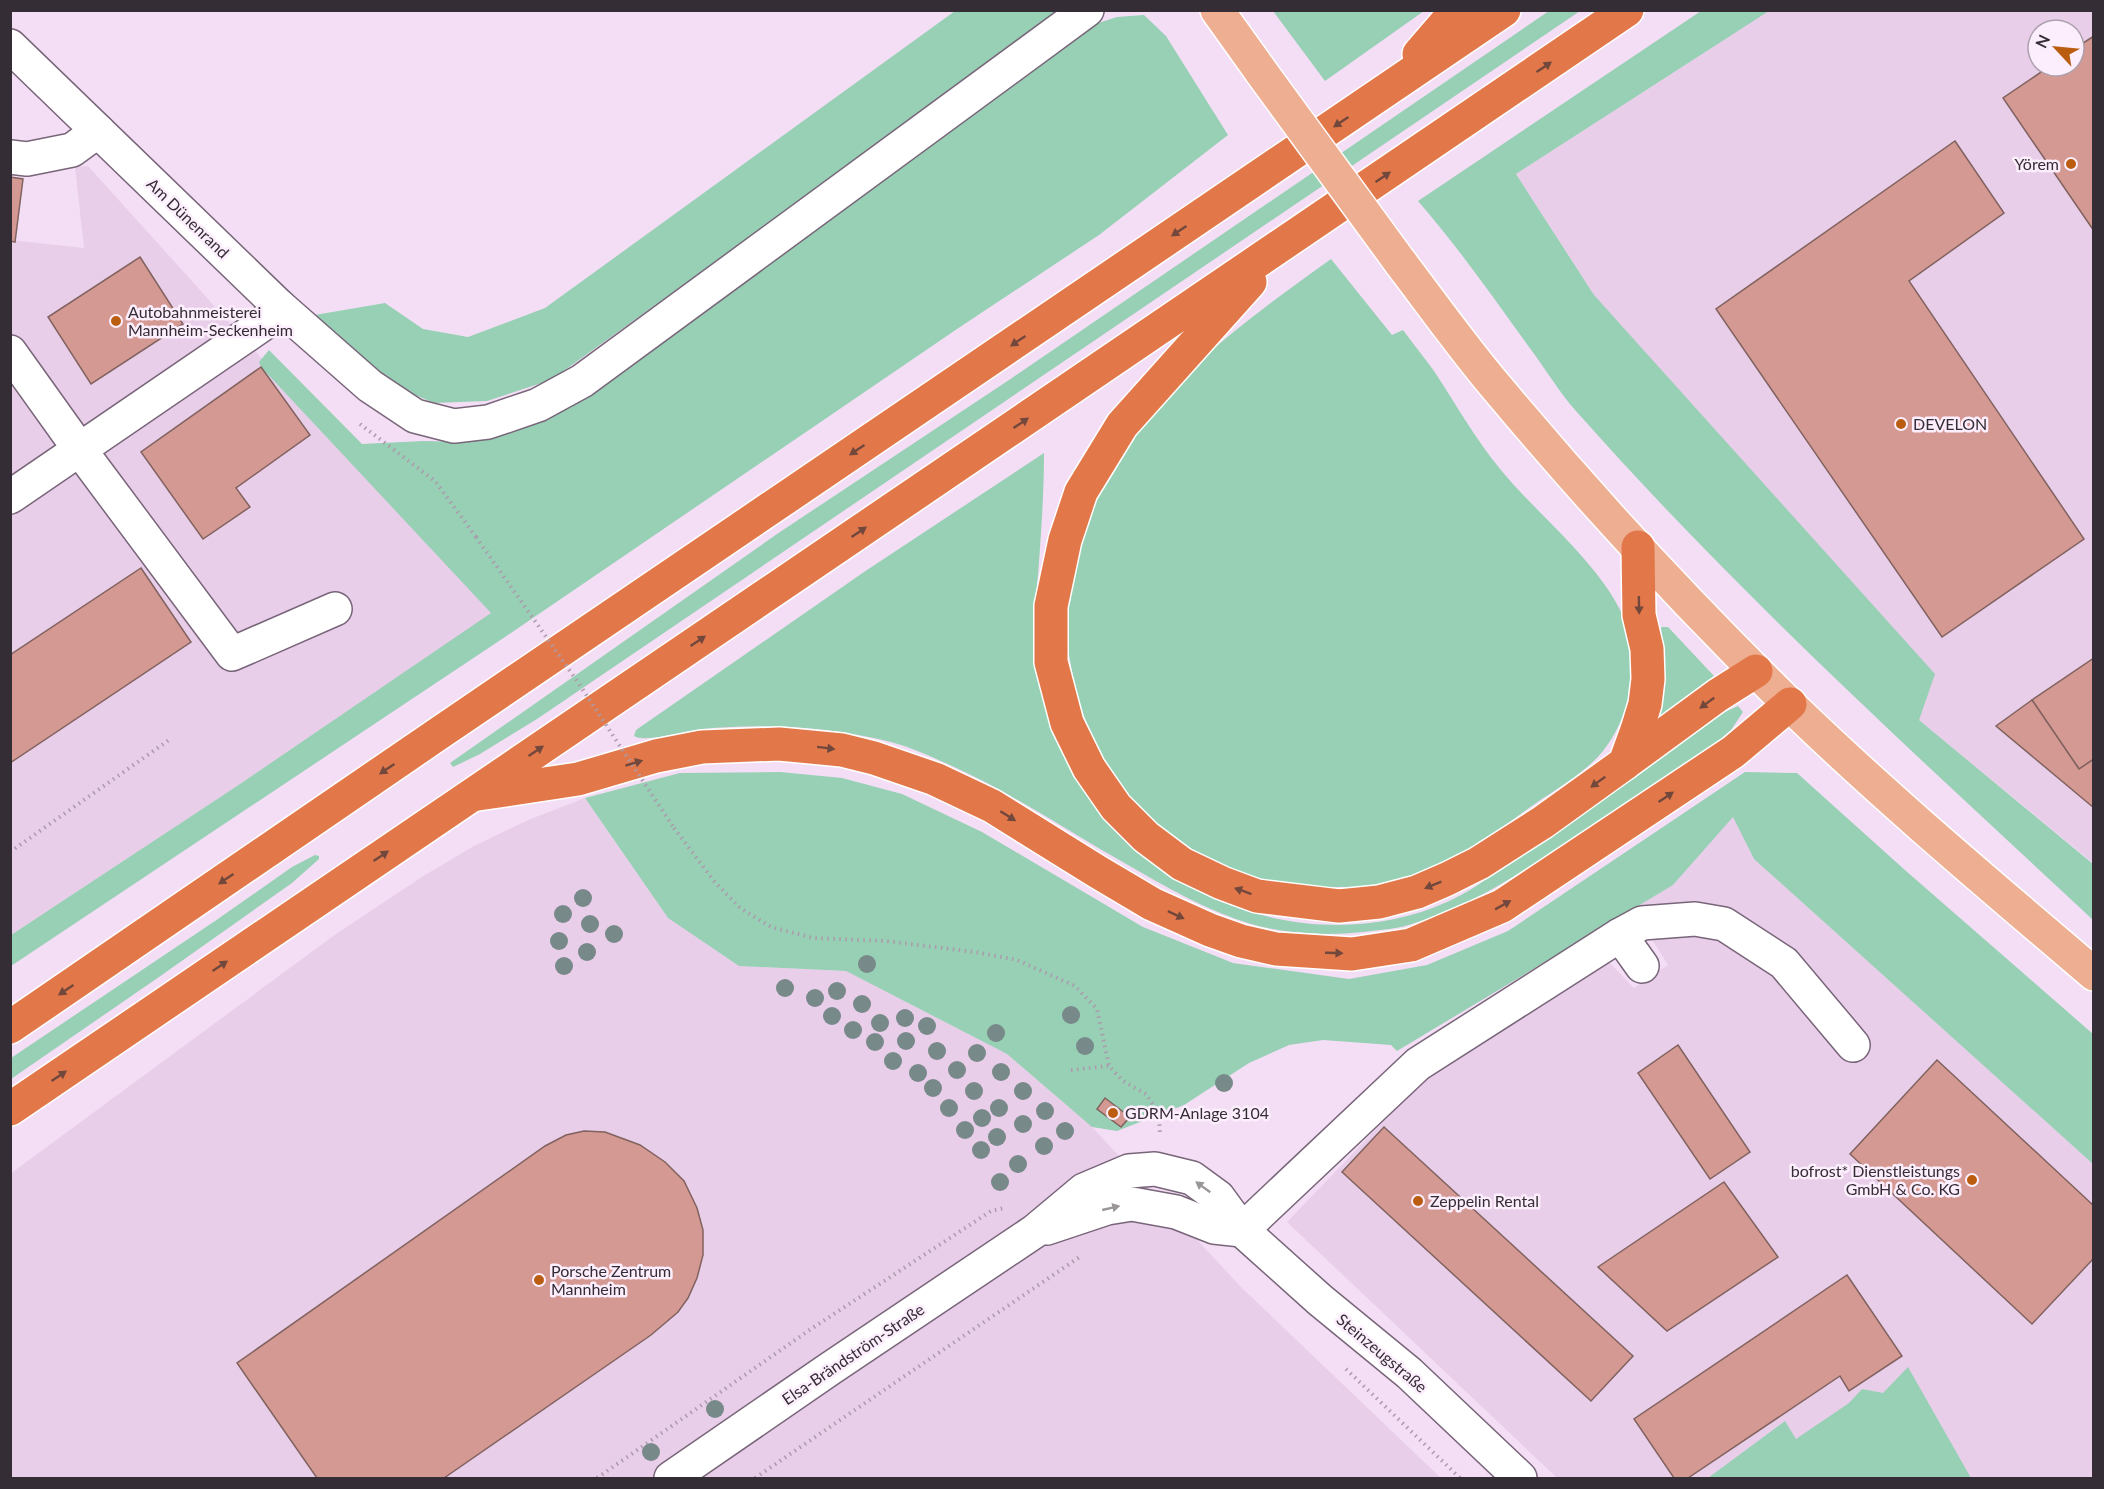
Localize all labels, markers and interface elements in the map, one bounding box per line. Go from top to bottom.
north arrow [2026,18,2086,78]
text: N [2031,32,2053,51]
one-way arrow [1536,62,1552,73]
one-way arrow [1333,116,1349,128]
place label: Yörem [2015,154,2059,173]
marker: Yörem [2064,157,2078,171]
one-way arrow [1375,172,1391,183]
street label: Am Dünenrand [143,174,233,262]
one-way arrow [1172,225,1188,237]
place label: Autobahnmeisterei Mannheim-Seckenheim [128,302,293,339]
marker: Autobahnmeisterei Mannheim-Seckenheim [109,314,123,328]
one-way arrow [1010,335,1026,346]
place label: DEVELON [1913,414,1987,433]
one-way arrow [1012,417,1028,429]
marker: DEVELON [1894,417,1908,431]
one-way arrow [849,444,865,456]
one-way arrow [851,526,867,538]
one-way arrow [1634,596,1643,615]
one-way arrow [689,635,705,647]
one-way arrow [1699,696,1714,708]
one-way arrow [817,744,836,753]
one-way arrow [528,745,545,756]
one-way arrow [625,758,643,767]
one-way arrow [380,763,396,775]
one-way arrow [1591,776,1607,788]
one-way arrow [1657,791,1673,803]
one-way arrow [1000,810,1016,821]
one-way arrow [373,851,389,862]
one-way arrow [219,873,235,885]
one-way arrow [1424,881,1442,890]
one-way arrow [1233,885,1251,895]
one-way arrow [1495,899,1511,910]
one-way arrow [1167,910,1184,919]
one-way arrow [1325,949,1344,958]
one-way arrow [212,961,228,972]
one-way arrow [58,984,74,996]
one-way arrow [51,1070,67,1081]
place label: GDRM-Anlage 3104 [1125,1103,1269,1122]
marker: GDRM-Anlage 3104 [1106,1106,1120,1120]
place label: bofrost* Dienstleistungs GmbH & Co. KG [1791,1161,1960,1198]
marker: bofrost* Dienstleistungs GmbH & Co. KG [1965,1173,1979,1187]
one-way arrow [1196,1181,1212,1193]
place label: Zeppelin Rental [1430,1191,1539,1210]
marker: Zeppelin Rental [1411,1194,1425,1208]
one-way arrow [1102,1203,1120,1213]
place label: Porsche Zentrum Mannheim [551,1261,671,1298]
marker: Porsche Zentrum Mannheim [532,1273,546,1287]
street label: Elsa-Brändström-Straße [778,1299,927,1408]
street label: Steinzeugstraße [1333,1309,1431,1396]

